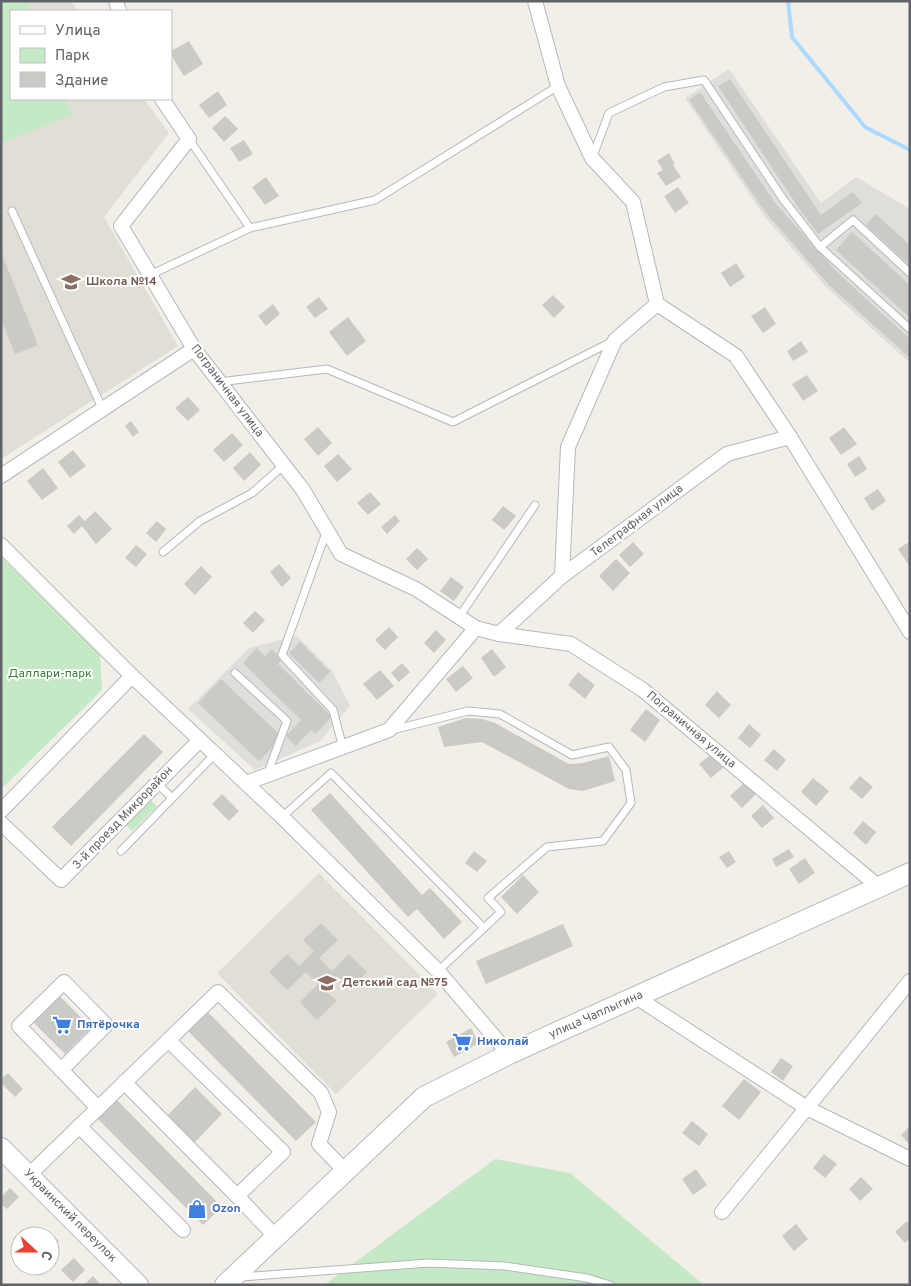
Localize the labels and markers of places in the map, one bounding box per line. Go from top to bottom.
school or university icon: Школа №14 [60,271,82,293]
place label: Школа №14 [86,274,157,290]
school or university icon: Детский сад №75 [316,972,338,994]
place label: Детский сад №75 [342,975,448,991]
supermarket icon: Пятёрочка [51,1014,73,1036]
place label: Пятёрочка [77,1017,140,1033]
supermarket icon: Николай [451,1031,473,1053]
place label: Николай [477,1034,529,1050]
shop icon: Ozon [186,1198,208,1220]
place label: Ozon [212,1201,241,1217]

